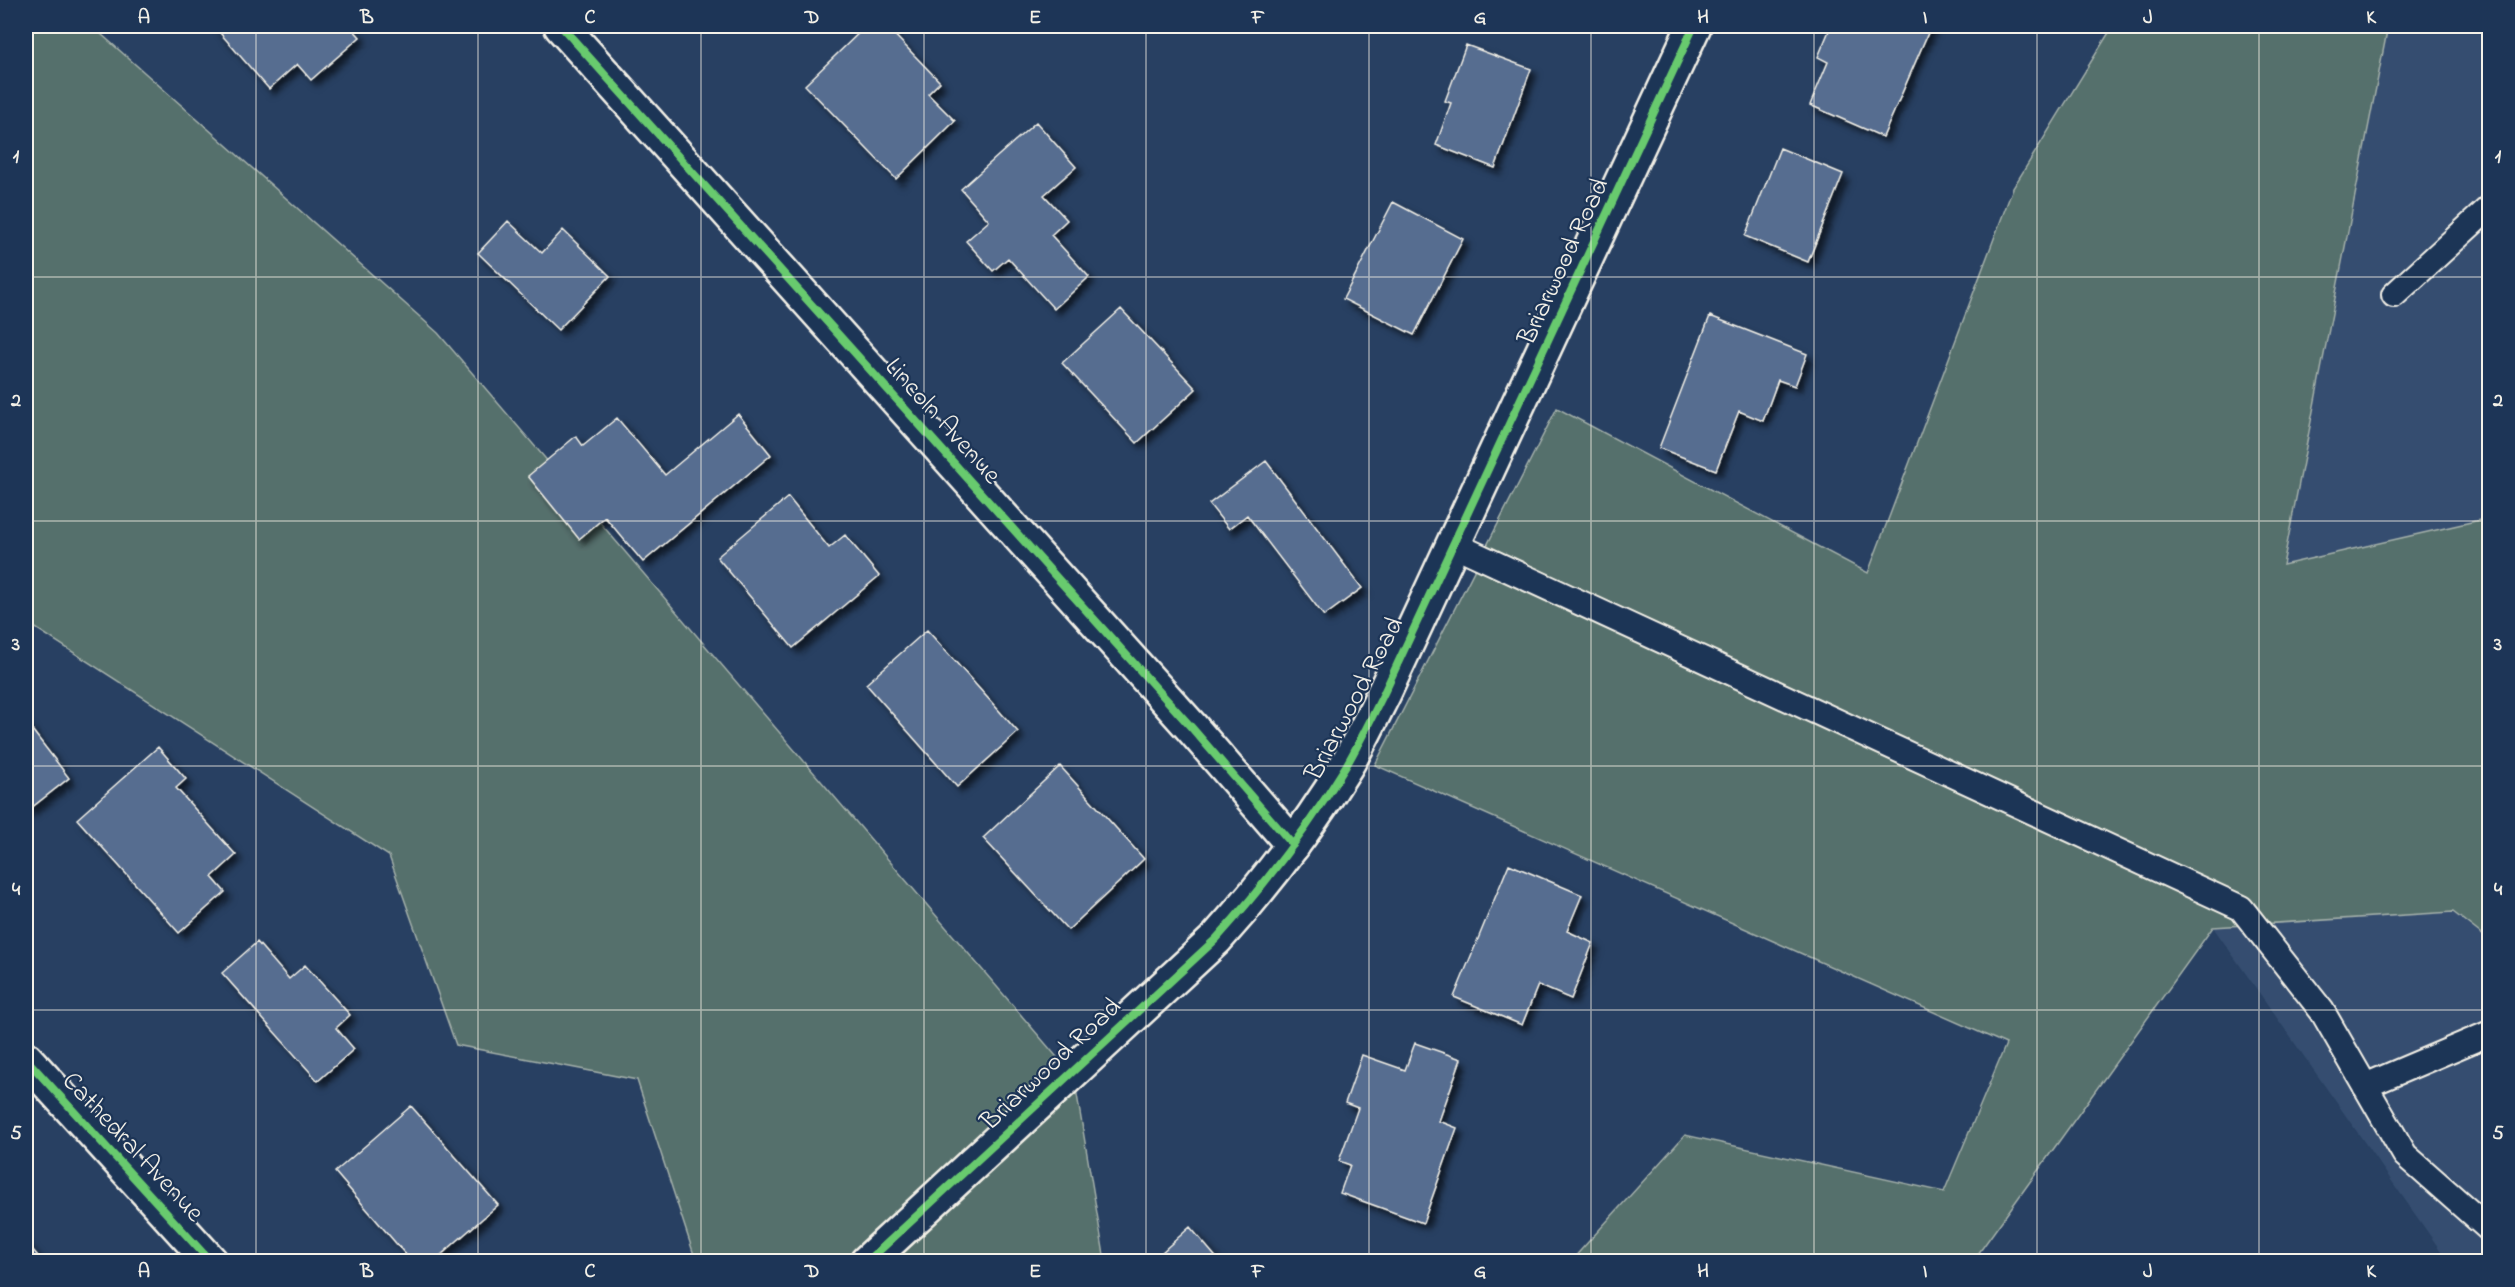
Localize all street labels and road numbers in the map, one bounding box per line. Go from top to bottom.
street label: Briarwood Road [1508,172,1620,353]
street label: Lincoln Avenue [875,350,1010,494]
street label: Briarwood Road [1295,610,1415,789]
street label: Briarwood Road [972,989,1131,1141]
street label: Cathedral Avenue [52,1064,213,1232]

